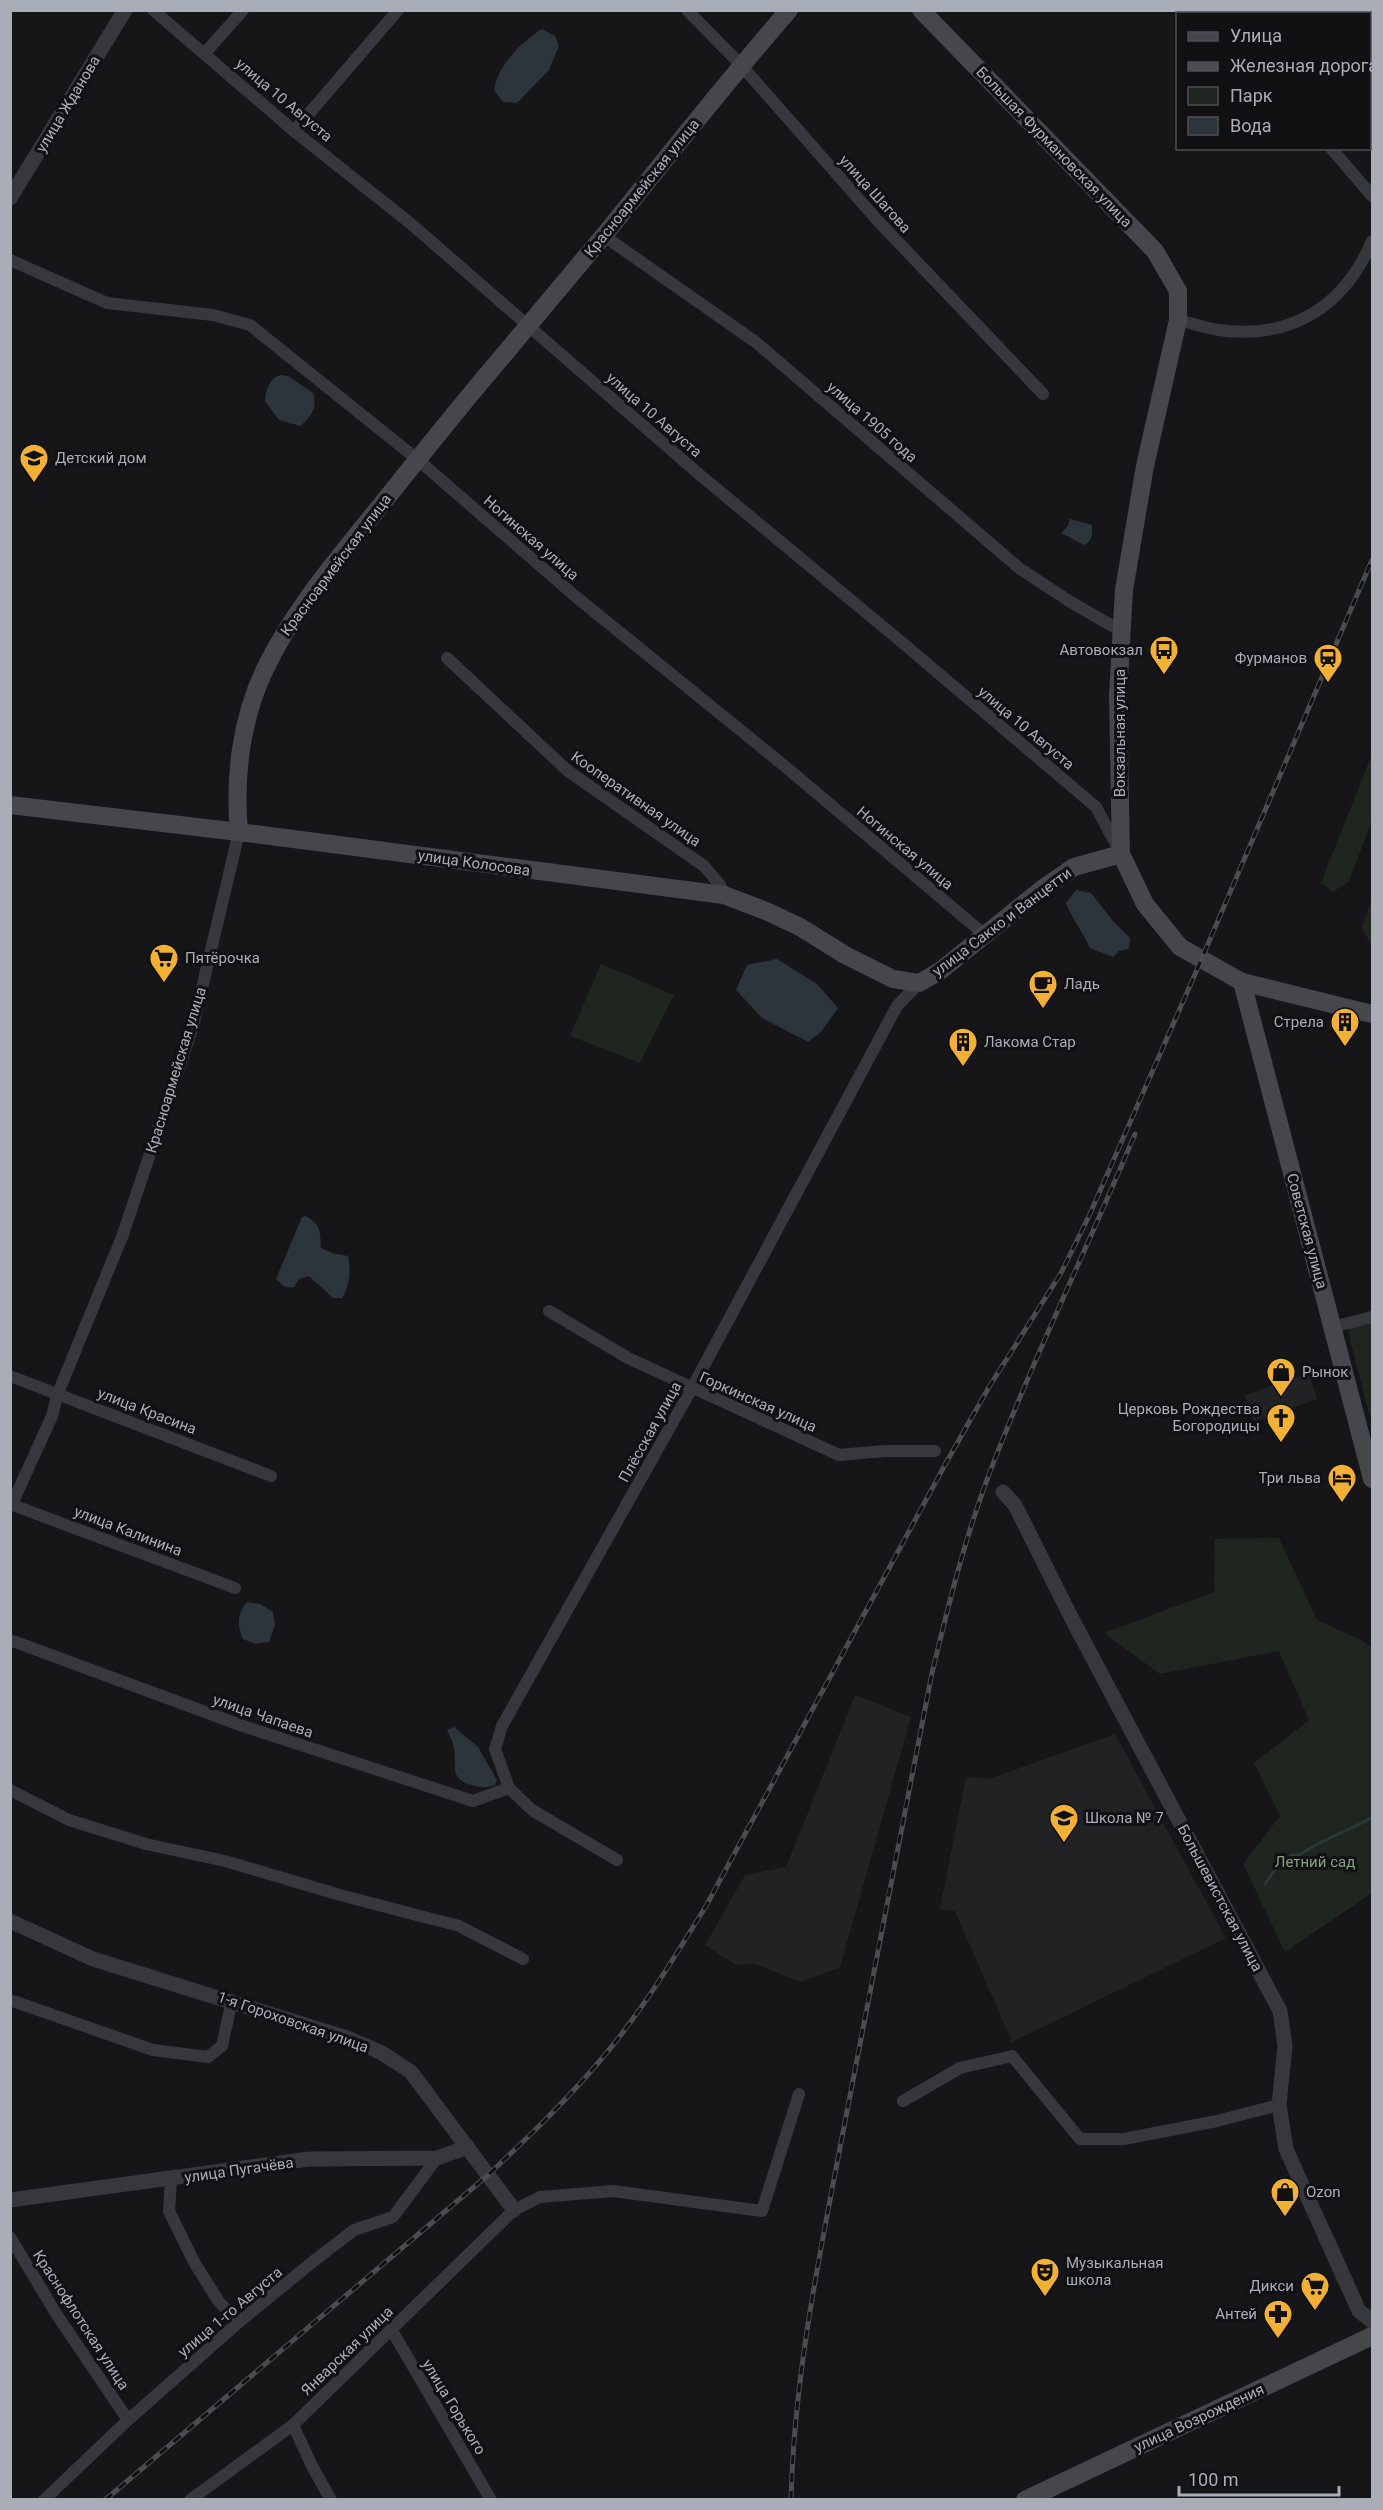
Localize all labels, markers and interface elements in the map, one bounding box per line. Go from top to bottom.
legend [1176,12,1371,150]
text: Улица [1230,25,1282,46]
street label: улица Жданова [32,52,104,156]
street label: улица 10 Августа [232,54,336,146]
text: Железная дорога [1230,55,1378,76]
street label: Большая Фурмановская улица [972,63,1136,231]
text: Парк [1230,85,1273,106]
street label: Красноармейская улица [581,115,703,261]
text: Вода [1230,115,1272,136]
street label: улица Шагова [835,151,915,237]
street label: улица 10 Августа [603,369,705,461]
street label: улица 1905 года [823,378,921,466]
school or university icon: Детский дом [18,442,50,484]
place label: Детский дом [55,449,147,467]
street label: Красноармейская улица [277,491,395,639]
street label: Ногинская улица [480,492,582,584]
bus stop icon: Автовокзал [1148,634,1180,676]
place label: Автовокзал [1060,641,1143,659]
station icon: Фурманов [1312,642,1344,684]
place label: Фурманов [1235,649,1307,667]
street label: Вокзальная улица [1111,669,1129,797]
street label: улица 10 Августа [974,682,1078,774]
street label: Кооперативная улица [568,747,704,851]
street label: Ногинская улица [853,802,957,894]
street label: улица Колосова [417,846,531,880]
street label: улица Сакко и Ванцетти [929,864,1075,980]
supermarket icon: Пятёрочка [148,942,180,984]
place label: Пятёрочка [185,949,260,967]
cafe icon: Ладь [1027,968,1059,1010]
place label: Ладь [1064,975,1100,993]
street label: Красноармейская улица [142,985,210,1155]
building icon: Стрела [1329,1006,1361,1048]
place label: Стрела [1274,1013,1324,1031]
building icon: Лакома Стар [947,1026,979,1068]
place label: Лакома Стар [984,1033,1076,1051]
street label: Советская улица [1283,1171,1331,1291]
shop icon: Рынок [1265,1356,1297,1398]
place label: Рынок [1302,1363,1348,1381]
street label: Горкинская улица [697,1368,819,1436]
street label: Плёсская улица [615,1378,685,1486]
street label: улица Красина [95,1384,199,1438]
place label: Церковь Рождества Богородицы [1118,1400,1260,1435]
church icon: Церковь Рождества Богородицы [1265,1402,1297,1444]
hotel icon: Три льва [1326,1462,1358,1504]
place label: Три льва [1258,1469,1321,1487]
street label: улица Калинина [71,1502,185,1560]
street label: улица Чапаева [211,1690,315,1742]
school or university icon: Школа № 7 [1048,1802,1080,1844]
place label: Школа № 7 [1085,1809,1164,1827]
street label: Большевистская улица [1174,1821,1266,1975]
park label: Летний сад [1275,1853,1355,1871]
street label: 1-я Гороховская улица [215,1988,371,2056]
street label: улица Пугачёва [183,2153,295,2187]
shop icon: Ozon [1269,2176,1301,2218]
place label: Ozon [1306,2183,1340,2201]
street label: Краснофлотская улица [29,2247,133,2393]
place label: Музыкальная школа [1066,2254,1164,2289]
theatre icon: Музыкальная школа [1029,2256,1061,2298]
street label: улица 1-го Августа [174,2263,286,2361]
supermarket icon: Дикси [1299,2270,1331,2312]
place label: Дикси [1250,2277,1294,2295]
pharmacy icon: Антей [1262,2298,1294,2340]
street label: Январская улица [297,2303,397,2399]
place label: Антей [1215,2305,1257,2323]
street label: улица Горького [418,2356,490,2458]
street label: улица Возрождения [1131,2380,1267,2456]
scale bar [1179,2459,1340,2497]
text: 100 m [1188,2469,1239,2490]

